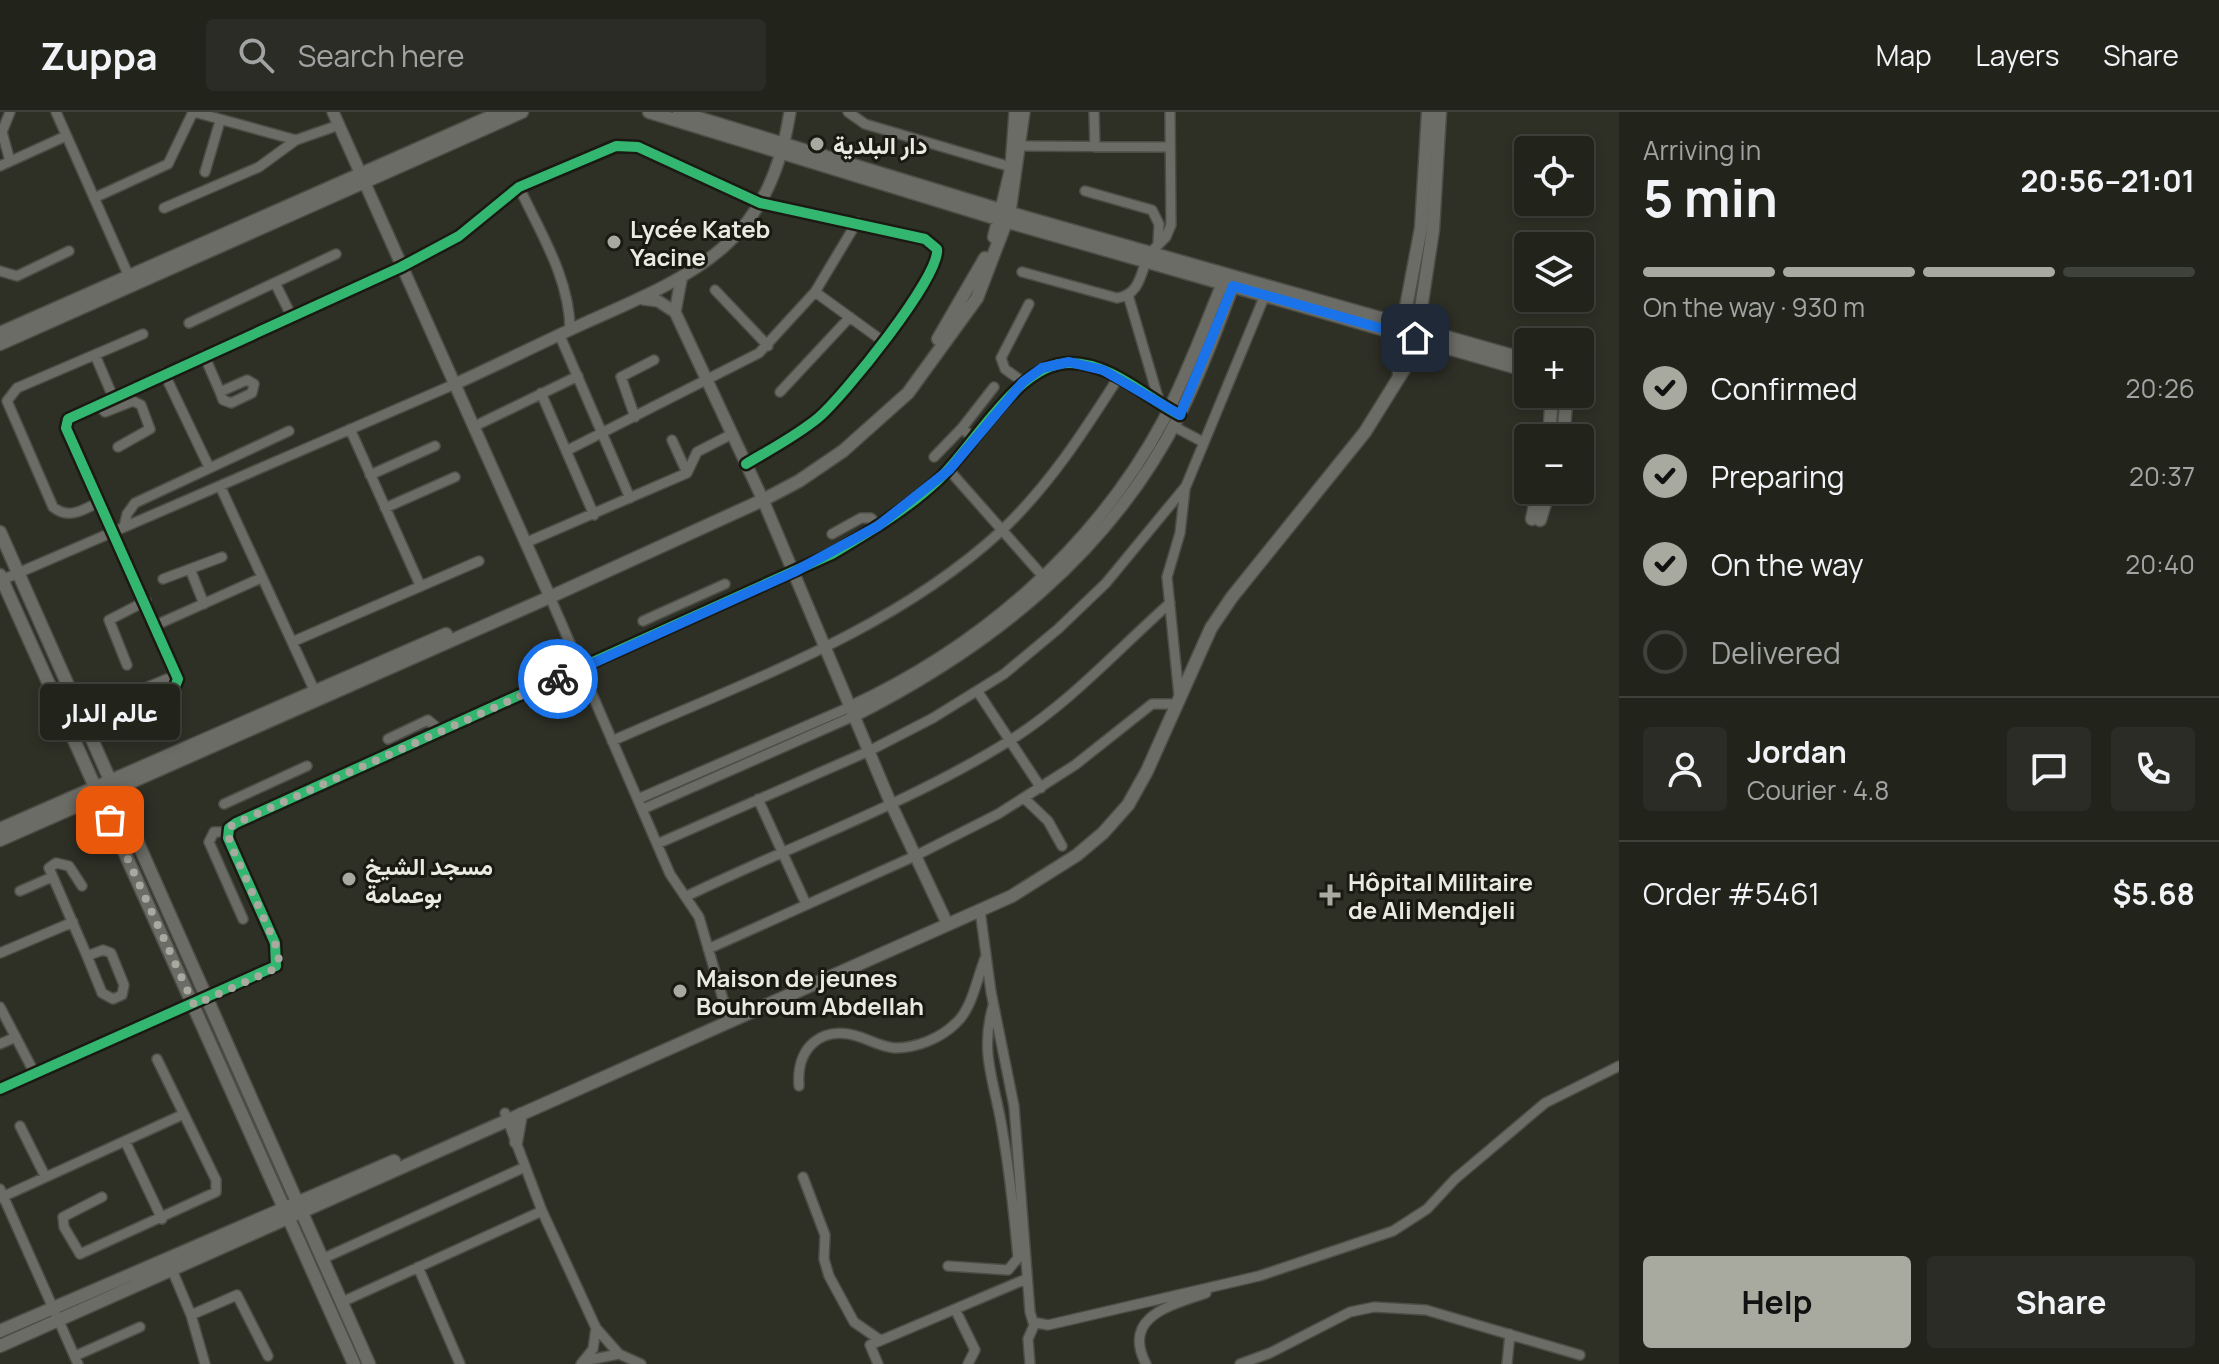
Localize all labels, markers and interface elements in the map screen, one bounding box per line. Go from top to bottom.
search box [206,19,766,91]
text: Zuppa [40,29,158,81]
icon: search [234,33,278,77]
text: Search here [298,35,464,76]
text: Map [1876,36,1932,74]
text: Layers [1976,36,2059,74]
text: Share [2103,36,2179,74]
place label: دار البلدية [833,128,928,161]
text: Arriving in [1643,132,1761,168]
marker: دار البلدية [808,135,826,153]
map controls [1514,136,1594,504]
button: locate [1514,136,1594,216]
text: 20:56–21:01 [2021,160,2195,201]
text: 5 min [1643,162,1778,233]
place label: Lycée Kateb Yacine [630,212,770,273]
button: layers [1514,232,1594,312]
marker: Lycée Kateb Yacine [605,233,623,251]
text: On the way · 930 m [1643,289,1865,325]
pin [1381,304,1449,372]
icon: home [1393,316,1437,360]
button: + [1514,328,1594,408]
icon: check [1643,366,1687,410]
text: Confirmed [1711,368,1858,409]
text: 20:26 [2126,370,2195,406]
button: − [1514,424,1594,504]
icon: check [1643,454,1687,498]
text: Preparing [1711,456,1845,497]
text: 20:37 [2129,458,2195,494]
icon: check [1643,542,1687,586]
text: On the way [1711,544,1864,585]
text: 20:40 [2125,546,2195,582]
text: Delivered [1711,632,1841,673]
courier [518,639,598,719]
icon: bike [536,657,580,701]
callout: عالم الدار [40,684,180,740]
text: عالم الدار [62,694,158,730]
button: person [1643,727,1727,811]
button: chat [2007,727,2091,811]
button: phone [2111,727,2195,811]
text: Jordan [1747,731,1847,772]
text: Courier · 4.8 [1747,772,1889,808]
pin [76,786,144,854]
icon: bag [88,798,132,842]
place label: مسجد الشيخ بوعمامة [365,849,493,910]
place label: Hôpital Militaire de Ali Mendjeli [1348,865,1533,926]
marker: مسجد الشيخ بوعمامة [340,870,358,888]
text: Order #5461 [1643,873,1820,914]
text: $5.68 [2112,873,2195,914]
marker: Hôpital Militaire de Ali Mendjeli [1319,884,1341,906]
place label: Maison de jeunes Bouhroum Abdellah [696,961,924,1022]
marker: Maison de jeunes Bouhroum Abdellah [671,982,689,1000]
button: Help [1643,1256,1911,1348]
button: Share [1927,1256,2195,1348]

